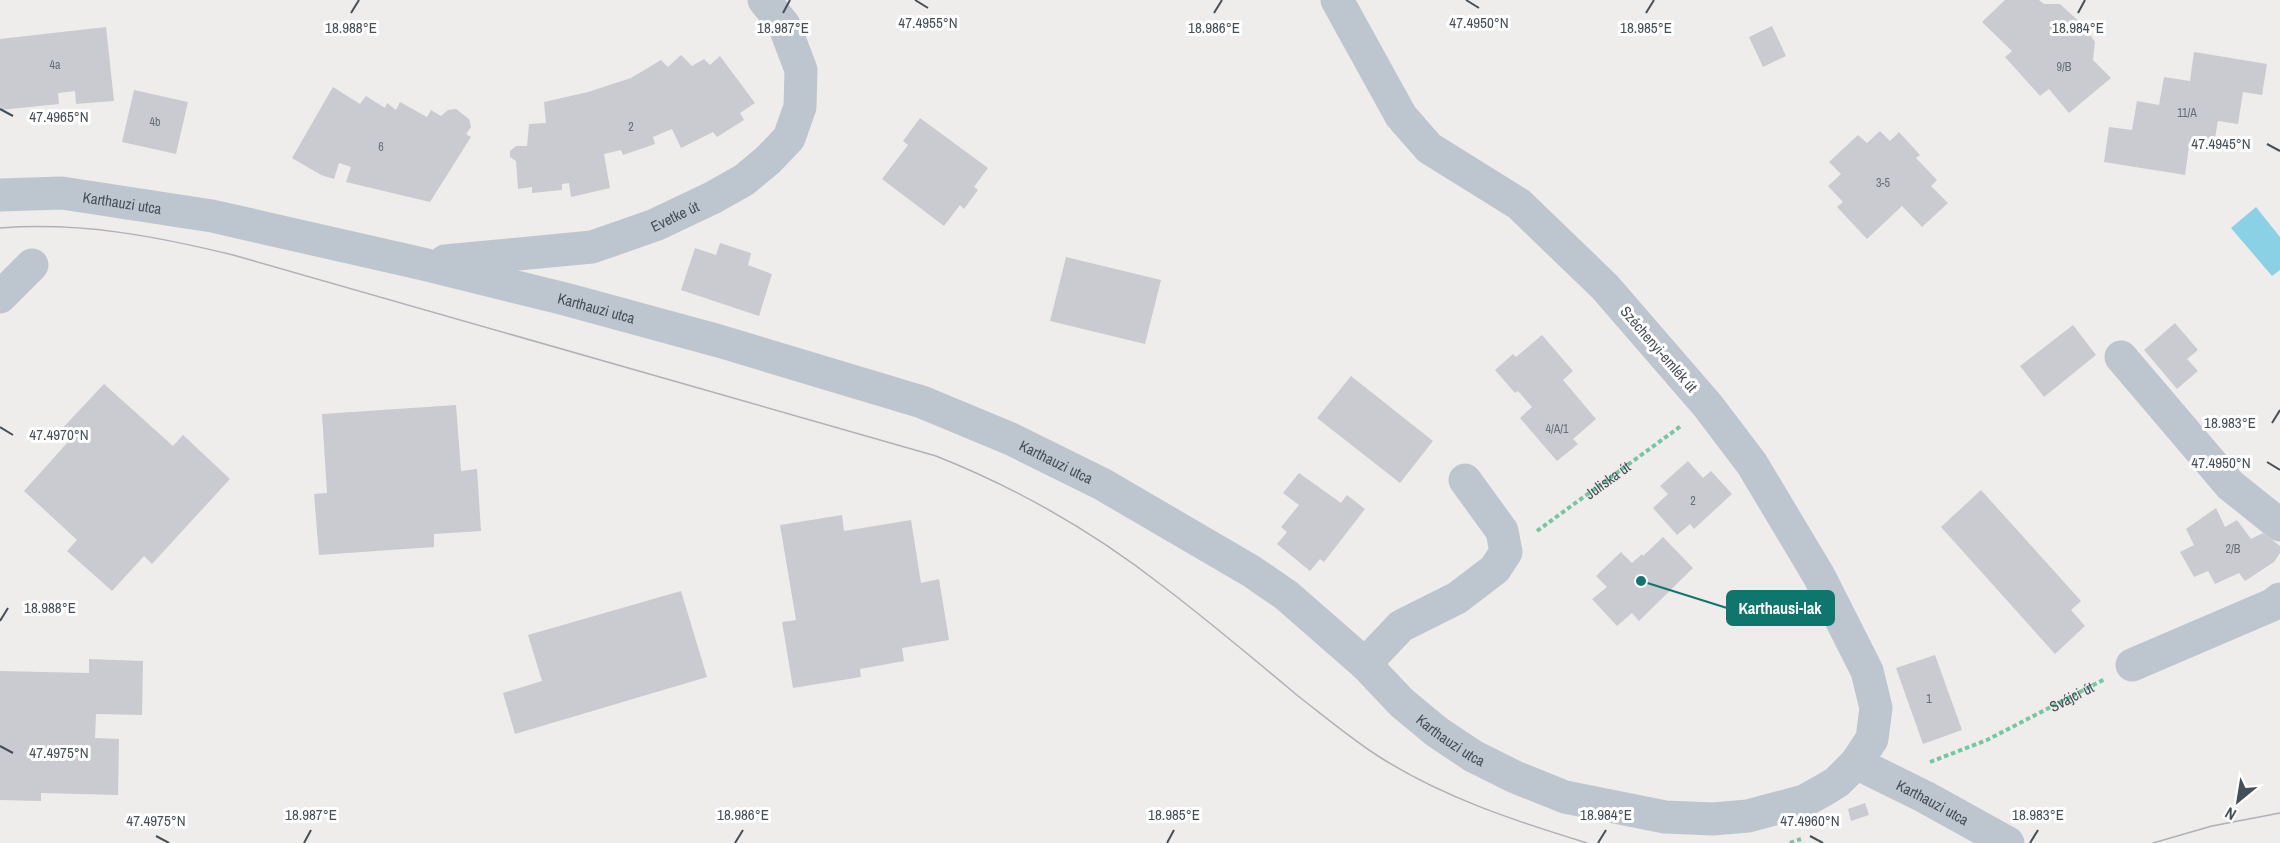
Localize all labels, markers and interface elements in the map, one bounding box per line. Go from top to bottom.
text: 47.4955°N [898,12,958,33]
text: 47.4950°N [1449,12,1509,33]
text: 18.988°E [325,17,377,38]
text: 18.987°E [757,17,809,38]
text: 18.986°E [1188,17,1240,38]
text: 18.985°E [1620,17,1672,38]
text: 18.984°E [2052,17,2104,38]
house number: 4a [50,57,61,73]
house number: 9/B [2057,59,2072,75]
house number: 11/A [2177,105,2197,121]
text: 47.4965°N [29,106,89,127]
house number: 4b [150,114,160,130]
house number: 2 [628,119,634,135]
text: 47.4945°N [2191,133,2251,154]
house number: 6 [378,139,384,155]
house number: 3-5 [1876,175,1891,191]
street label: Karthauzi utca [81,186,163,219]
street label: Evetke út [647,195,703,236]
street label: Karthauzi utca [556,287,638,328]
street label: Széchenyi-emlék út [1616,301,1703,397]
text: 18.983°E [2204,412,2256,433]
house number: 4/A/1 [1546,421,1569,437]
text: 47.4970°N [29,424,89,445]
street label: Karthauzi utca [1016,434,1097,489]
text: 47.4950°N [2191,452,2251,473]
street label: Juliska út [1580,456,1635,504]
house number: 2 [1690,493,1696,509]
house number: 2/B [2226,541,2241,557]
callout: Karthausi-lak [1727,591,1834,625]
text: 18.988°E [24,597,76,618]
text: Karthausi-lak [1738,597,1822,619]
street label: Svájci út [2046,676,2098,717]
house number: 1 [1926,691,1932,707]
street label: Karthauzi utca [1412,709,1489,771]
text: 47.4975°N [29,742,89,763]
north arrow [2208,771,2268,831]
street label: Karthauzi utca [1893,774,1973,830]
text: N [2221,802,2240,826]
text: 18.987°E [285,804,337,825]
text: 18.986°E [717,804,769,825]
text: 18.985°E [1148,804,1200,825]
text: 18.984°E [1580,804,1632,825]
text: 18.983°E [2012,804,2064,825]
text: 47.4975°N [126,810,186,831]
text: 47.4960°N [1780,810,1840,831]

